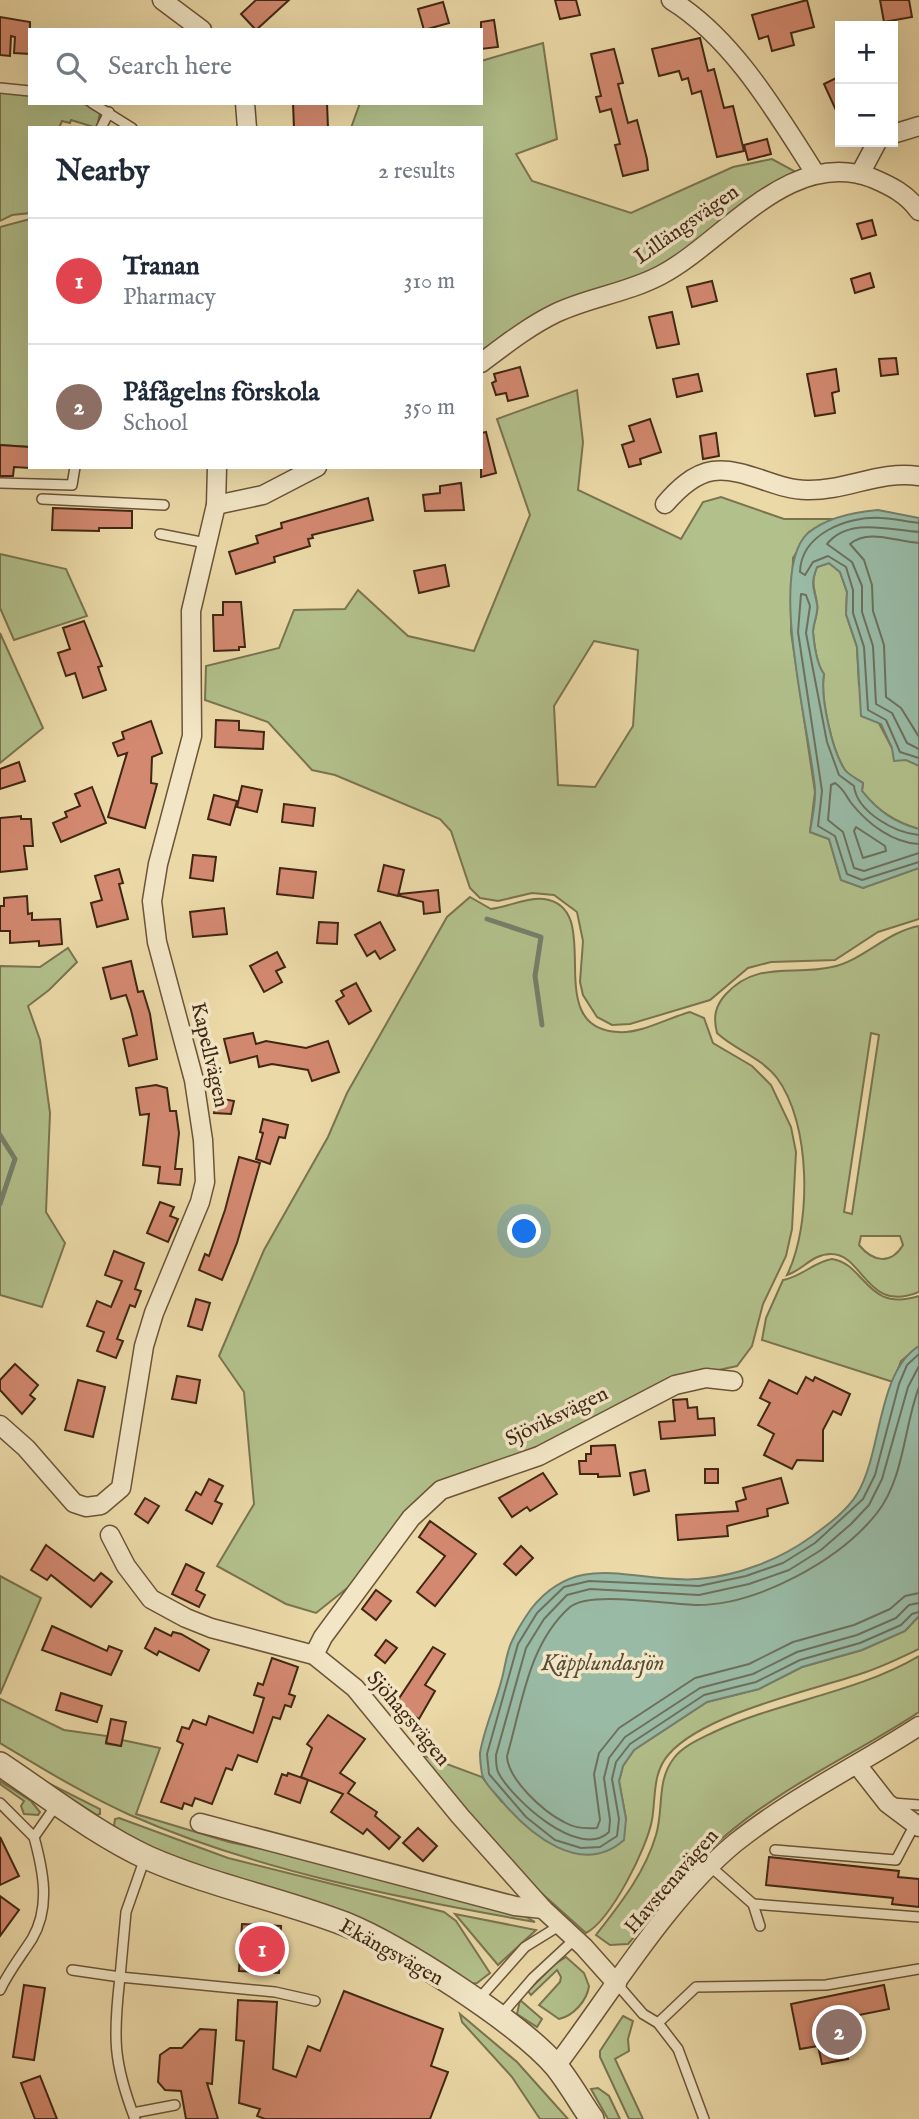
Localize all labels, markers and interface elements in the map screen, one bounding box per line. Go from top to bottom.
map controls [835,21,898,147]
button: + [835,21,898,84]
search box [28,28,483,105]
icon: search [52,48,90,86]
text: Search here [108,50,232,83]
button: − [835,84,898,147]
text: Nearby [56,153,149,191]
text: 2 results [378,157,455,186]
street label: Lillängsvägen [629,179,745,271]
text: Tranan [123,250,200,283]
text: 1 [75,267,83,296]
text: 310 m [404,267,455,296]
text: Pharmacy [123,283,216,312]
text: Påfågelns förskola [123,376,319,409]
text: 2 [74,393,84,422]
text: 350 m [404,393,455,422]
text: School [123,409,188,438]
street label: Kapellvägen [184,1000,234,1110]
your location [507,1214,541,1248]
street label: Sjöviksvägen [501,1381,613,1453]
water label: Käpplundasjön [540,1649,665,1678]
street label: Sjöhagsvägen [360,1666,456,1772]
street label: Havstenavägen [619,1824,725,1940]
street label: Ekängsvägen [334,1913,448,1993]
pin: 1 [239,1923,285,1975]
pin: 2 [816,2006,862,2058]

